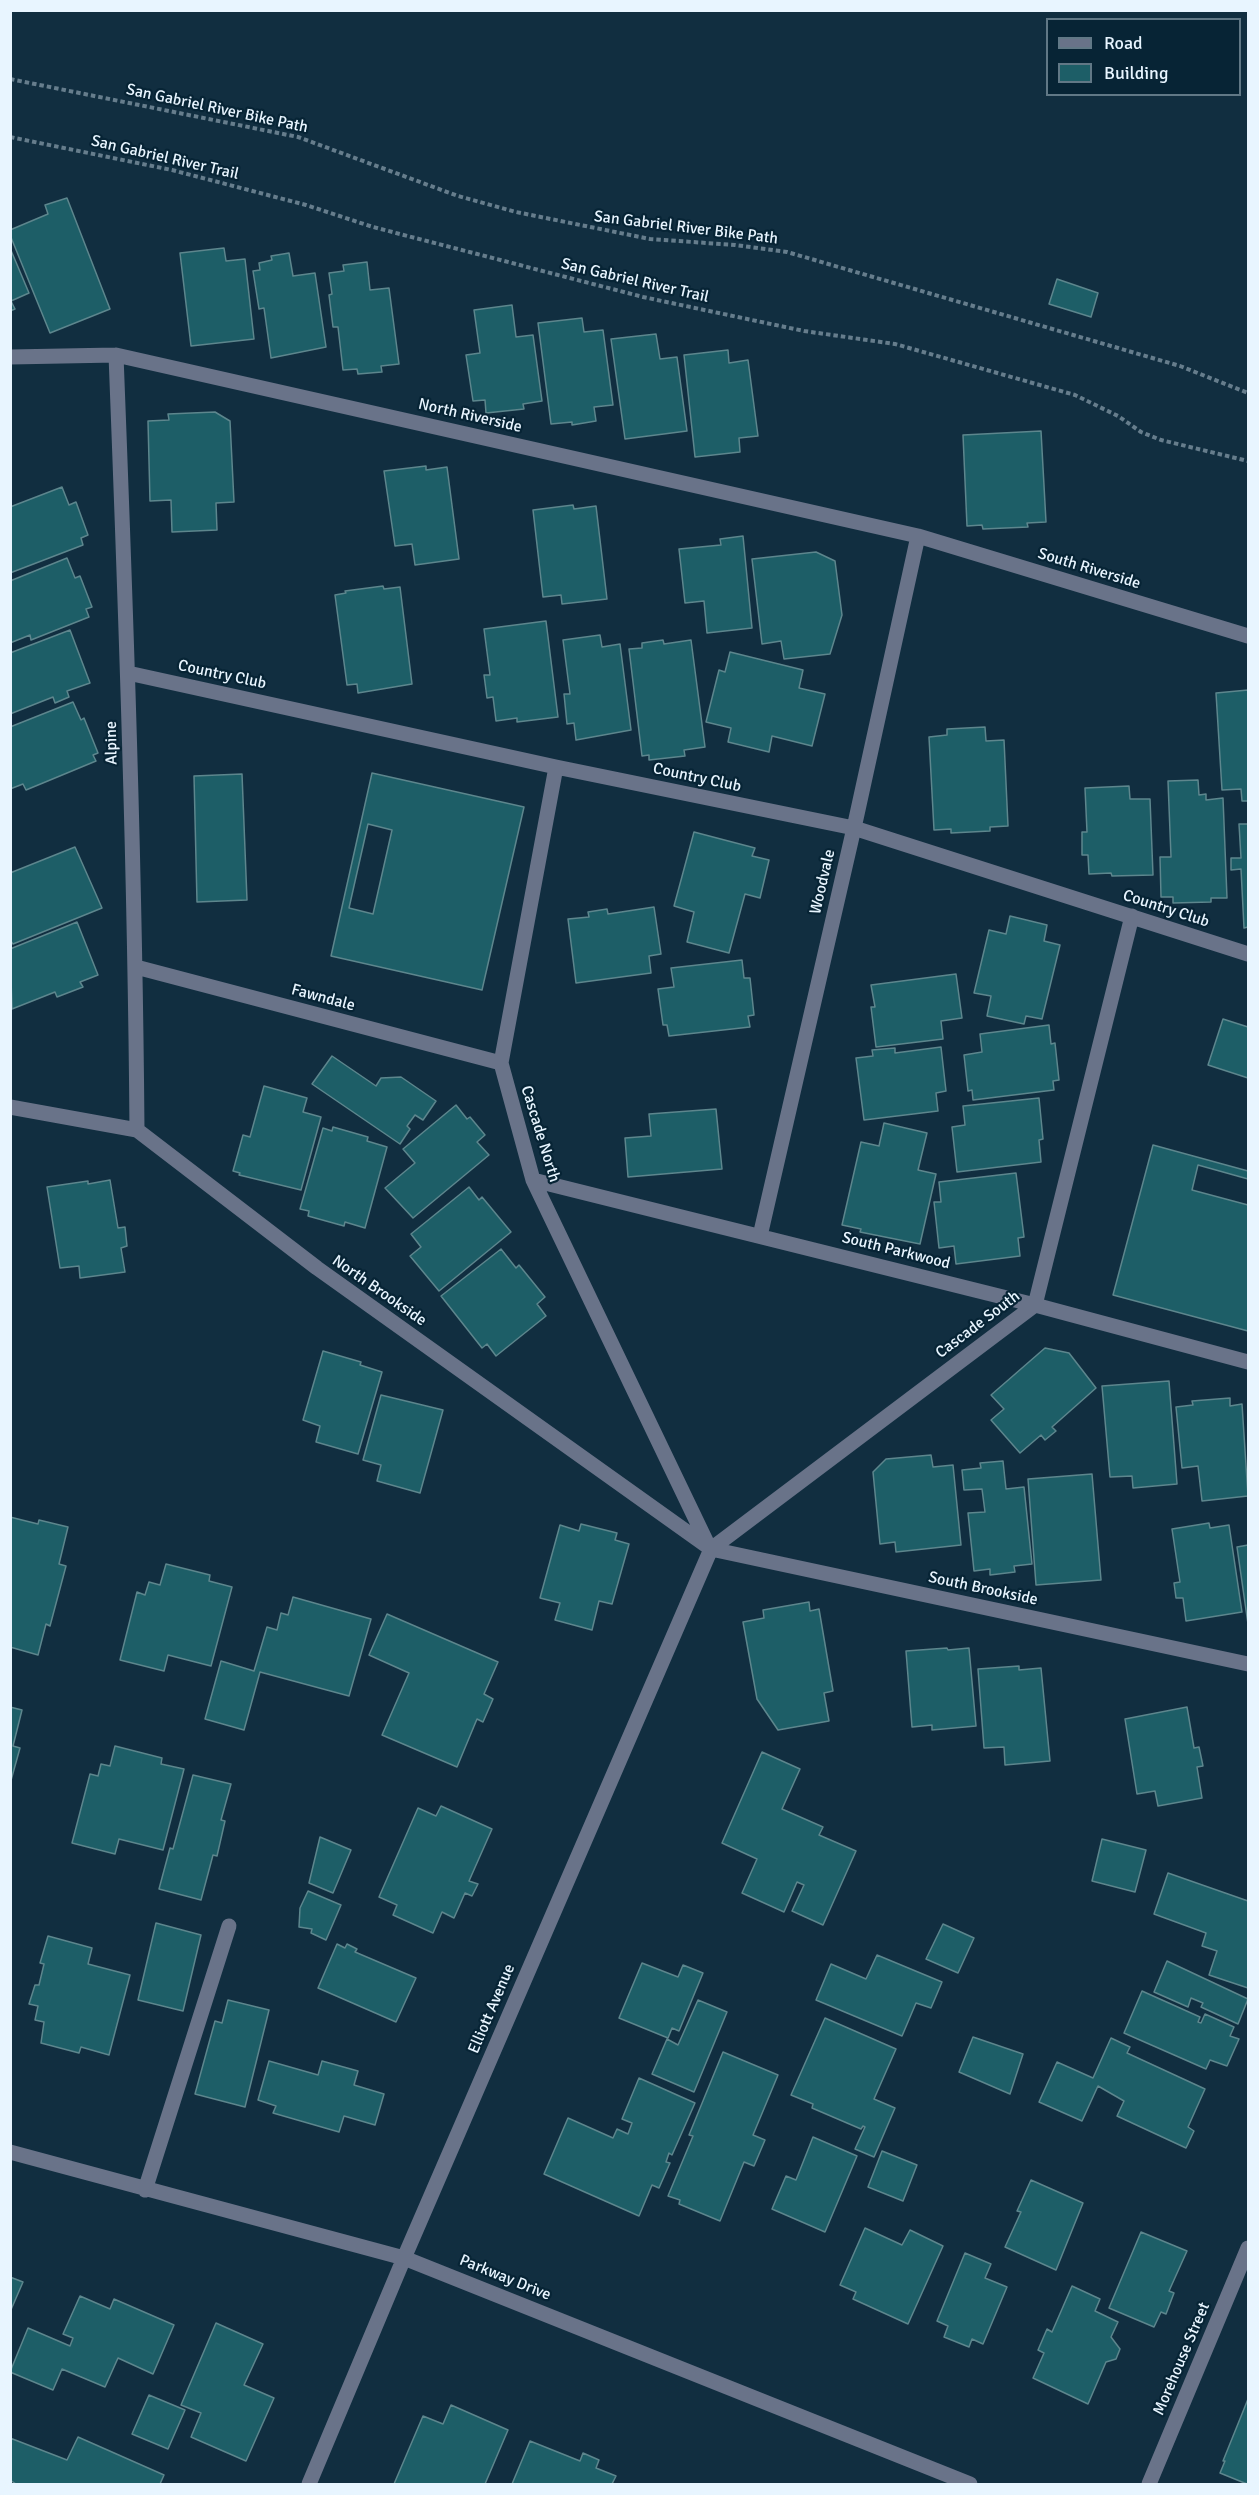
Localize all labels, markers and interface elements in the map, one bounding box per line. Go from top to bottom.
legend [1046,18,1241,96]
text: Road [1104,32,1143,54]
text: Building [1104,62,1168,84]
street label: San Gabriel River Bike Path [124,80,310,138]
street label: San Gabriel River Trail [89,132,241,184]
street label: San Gabriel River Bike Path [593,207,779,249]
street label: San Gabriel River Trail [559,255,711,307]
street label: North Riverside [416,395,524,437]
street label: South Riverside [1035,544,1143,594]
street label: Country Club [176,656,268,694]
street label: Alpine [102,721,122,765]
street label: Country Club [651,759,743,797]
street label: Woodvale [806,848,840,916]
street label: Country Club [1120,886,1212,932]
street label: Fawndale [289,980,357,1016]
street label: Cascade North [516,1083,564,1185]
street label: South Parkwood [840,1228,952,1274]
street label: North Brookside [328,1251,430,1331]
street label: Cascade South [932,1287,1024,1363]
street label: South Brookside [927,1568,1039,1610]
street label: Elliott Avenue [465,1961,519,2057]
street label: Parkway Drive [457,2251,553,2305]
street label: Morehouse Street [1150,2300,1214,2418]

